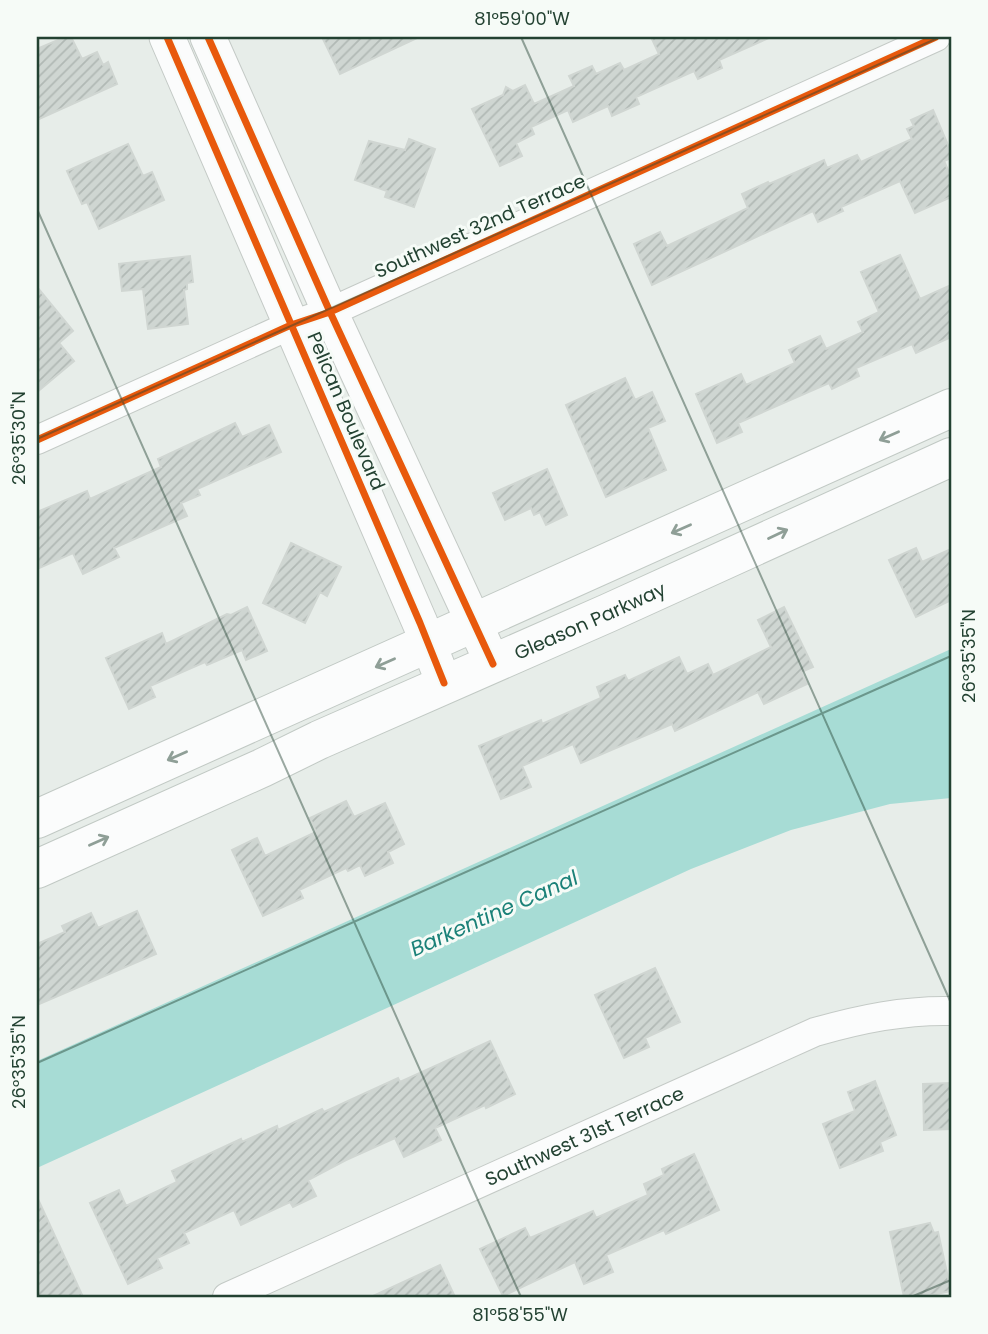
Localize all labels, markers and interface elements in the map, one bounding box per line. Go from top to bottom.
text: 81°59'00"W [474,6,570,31]
street label: Southwest 32nd Terrace [370,167,590,285]
street label: Pelican Boulevard [300,328,392,494]
text: 26°35'30"N [6,391,31,485]
one-way arrow [879,430,900,443]
one-way arrow [671,524,692,537]
one-way arrow [767,527,788,541]
street label: Gleason Parkway [510,575,670,666]
text: 26°35'35"N [956,609,981,703]
one-way arrow [374,657,396,670]
one-way arrow [167,750,188,763]
one-way arrow [88,834,109,847]
water label: Barkentine Canal [405,863,583,963]
text: 26°35'35"N [6,1015,31,1109]
street label: Southwest 31st Terrace [481,1079,688,1193]
text: 81°58'55"W [472,1302,568,1327]

